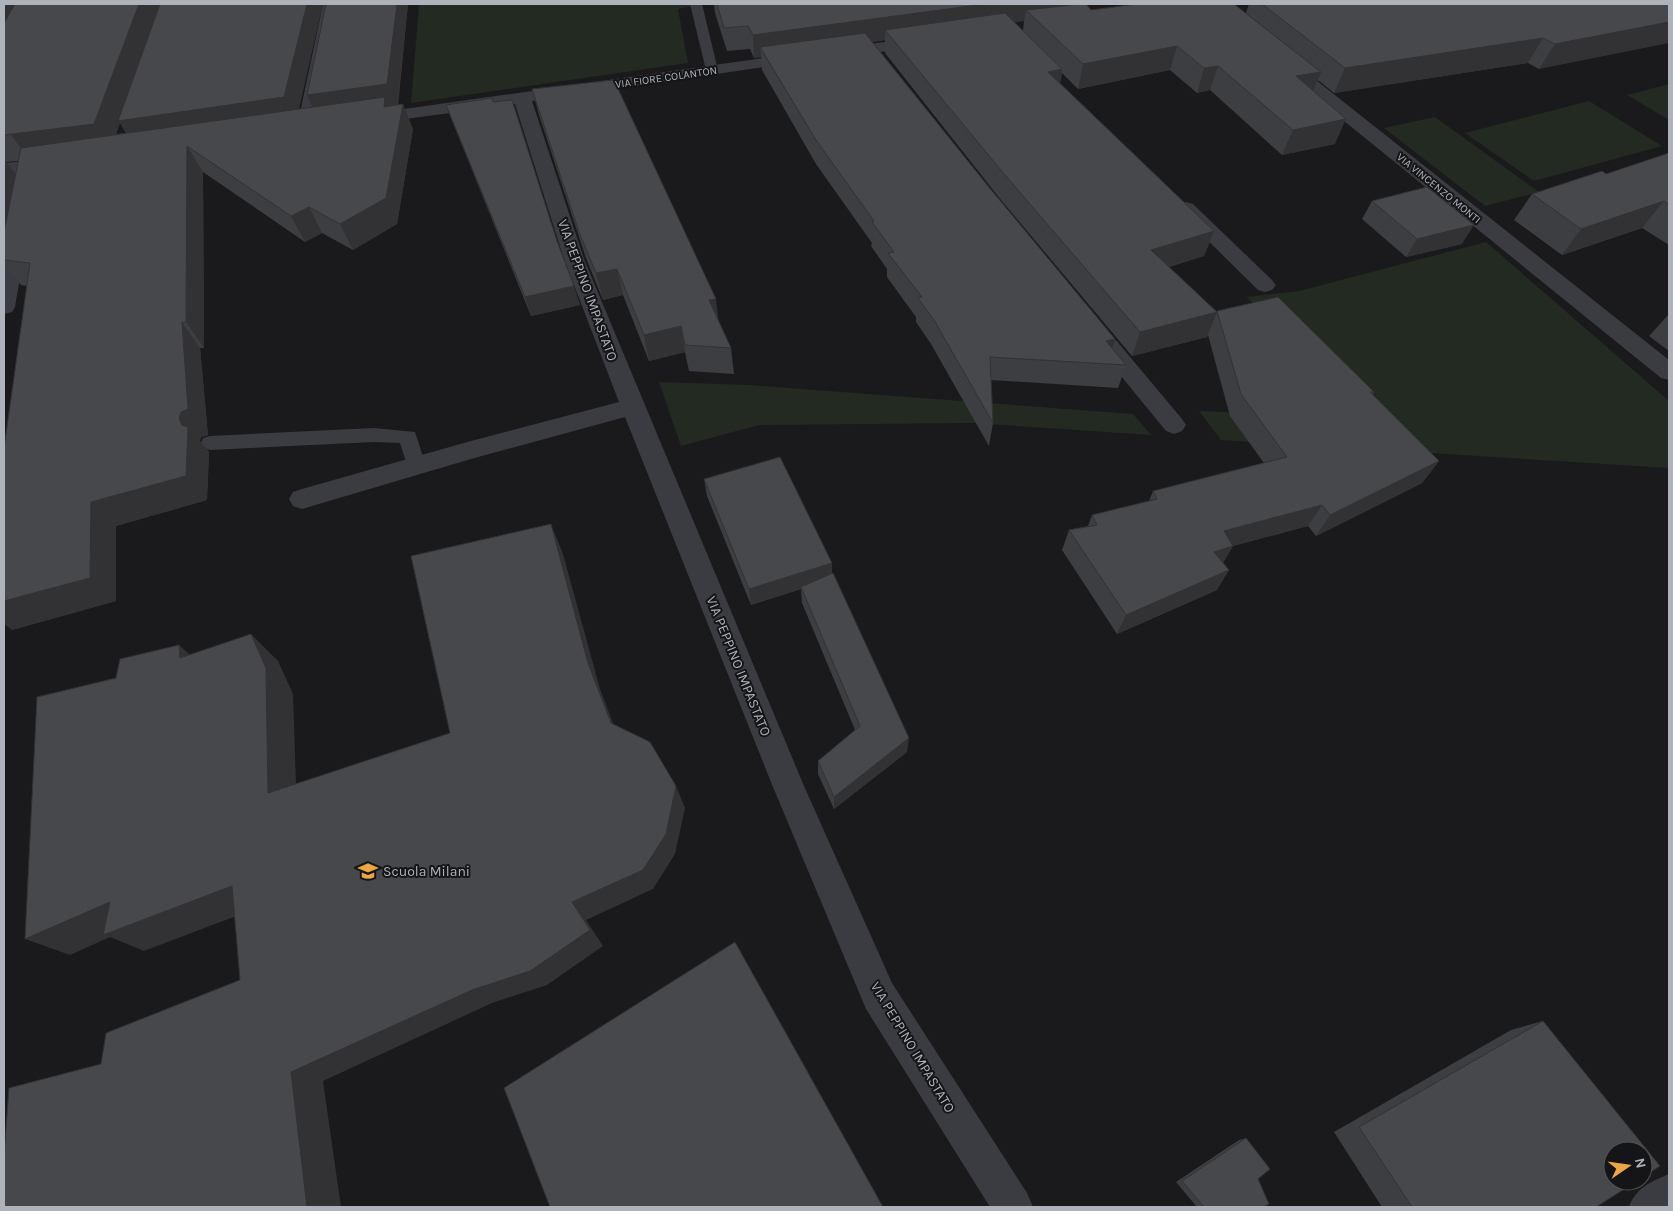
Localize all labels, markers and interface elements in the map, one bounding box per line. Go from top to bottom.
street label: VIA FIORE COLANTON [614,64,718,91]
street label: VIA VINCENZO MONTI [1394,151,1483,226]
street label: VIA PEPPINO IMPASTATO [554,217,621,363]
street label: VIA PEPPINO IMPASTATO [703,594,774,739]
school or university icon: Scuola Milani [357,860,379,882]
place label: Scuola Milani [383,863,470,880]
street label: VIA PEPPINO IMPASTATO [867,979,958,1116]
north arrow [1603,1141,1653,1191]
text: N [1631,1156,1650,1170]

